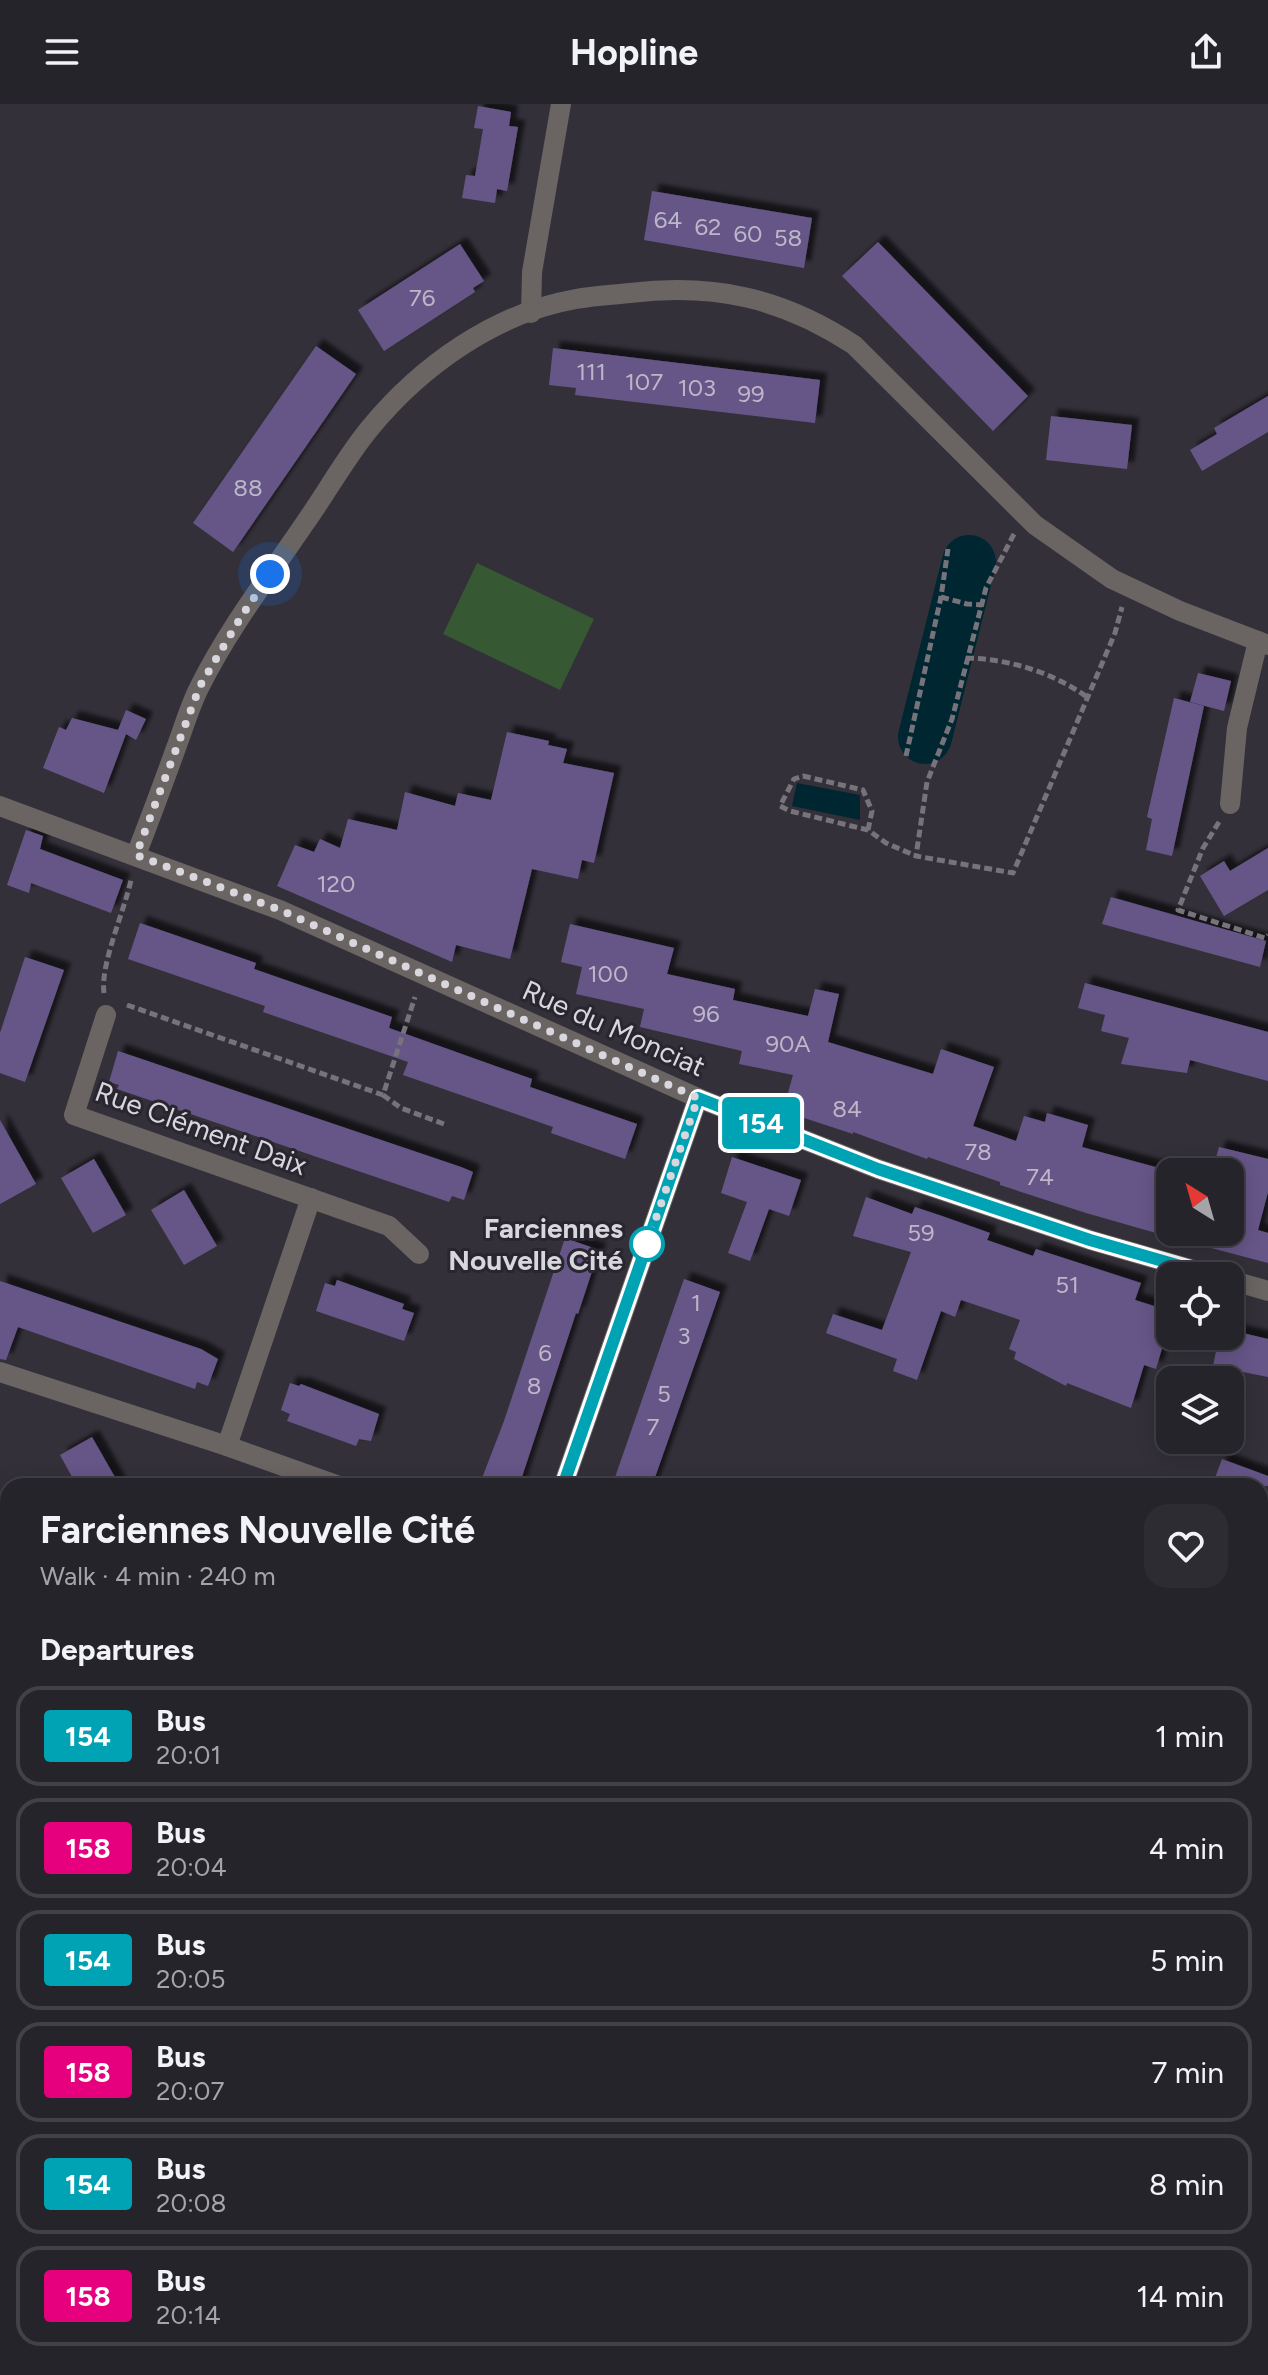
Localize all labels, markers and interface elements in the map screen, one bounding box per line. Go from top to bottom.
icon: menu [40,30,84,74]
icon: share [1184,30,1228,74]
text: Hopline [570,31,698,74]
house number: 64 [654,205,682,234]
house number: 62 [695,212,722,241]
house number: 60 [734,219,762,248]
house number: 58 [774,223,802,252]
house number: 76 [409,283,435,312]
house number: 111 [576,357,606,386]
house number: 107 [625,367,663,396]
house number: 103 [678,373,716,402]
house number: 99 [737,379,765,408]
house number: 88 [233,473,263,502]
your location [250,554,290,594]
house number: 120 [317,869,355,898]
house number: 100 [588,959,628,988]
street label: Rue du Monciat [517,973,711,1083]
house number: 96 [692,999,720,1028]
house number: 90A [765,1029,811,1058]
street label: Rue Clément Daix [91,1074,312,1182]
house number: 84 [832,1094,862,1123]
line badge: 154 [715,1097,807,1149]
text: 154 [738,1106,784,1140]
house number: 78 [964,1137,992,1166]
north arrow [1156,1158,1244,1246]
map controls [1156,1158,1244,1454]
house number: 74 [1026,1162,1054,1191]
place label: Farciennes Nouvelle Cité [448,1211,623,1277]
house number: 59 [907,1218,935,1247]
marker: Farciennes Nouvelle Cité [630,1227,664,1261]
button: locate [1156,1262,1244,1350]
house number: 51 [1055,1270,1079,1299]
house number: 1 [691,1288,701,1317]
house number: 3 [677,1321,691,1350]
house number: 6 [538,1338,552,1367]
button: layers [1156,1366,1244,1454]
house number: 8 [527,1371,541,1400]
house number: 5 [657,1379,671,1408]
house number: 7 [647,1412,660,1441]
button: heart [1144,1504,1228,1588]
text: Farciennes Nouvelle Cité [40,1507,475,1553]
text: Walk · 4 min · 240 m [40,1560,276,1592]
text: Departures [40,1631,194,1668]
text: Bus [156,1702,205,1739]
text: 1 min [1155,1718,1224,1755]
text: 154 [65,1719,111,1753]
text: 20:01 [156,1739,221,1771]
text: Bus [156,1814,205,1851]
text: 4 min [1149,1830,1224,1867]
text: 158 [65,1831,111,1865]
text: 20:04 [156,1851,227,1883]
text: Bus [156,1926,205,1963]
text: 5 min [1150,1942,1224,1979]
text: 154 [65,1943,111,1977]
text: 20:05 [156,1963,225,1995]
text: Bus [156,2038,205,2075]
text: 7 min [1151,2054,1224,2091]
text: 158 [65,2055,111,2089]
text: 20:07 [156,2075,224,2107]
text: Bus [156,2150,205,2187]
text: 8 min [1149,2166,1224,2203]
text: 154 [65,2167,111,2201]
text: 20:08 [156,2187,226,2219]
text: Bus [156,2262,205,2299]
text: 14 min [1136,2278,1224,2315]
text: 158 [65,2279,111,2313]
text: 20:14 [156,2299,221,2331]

